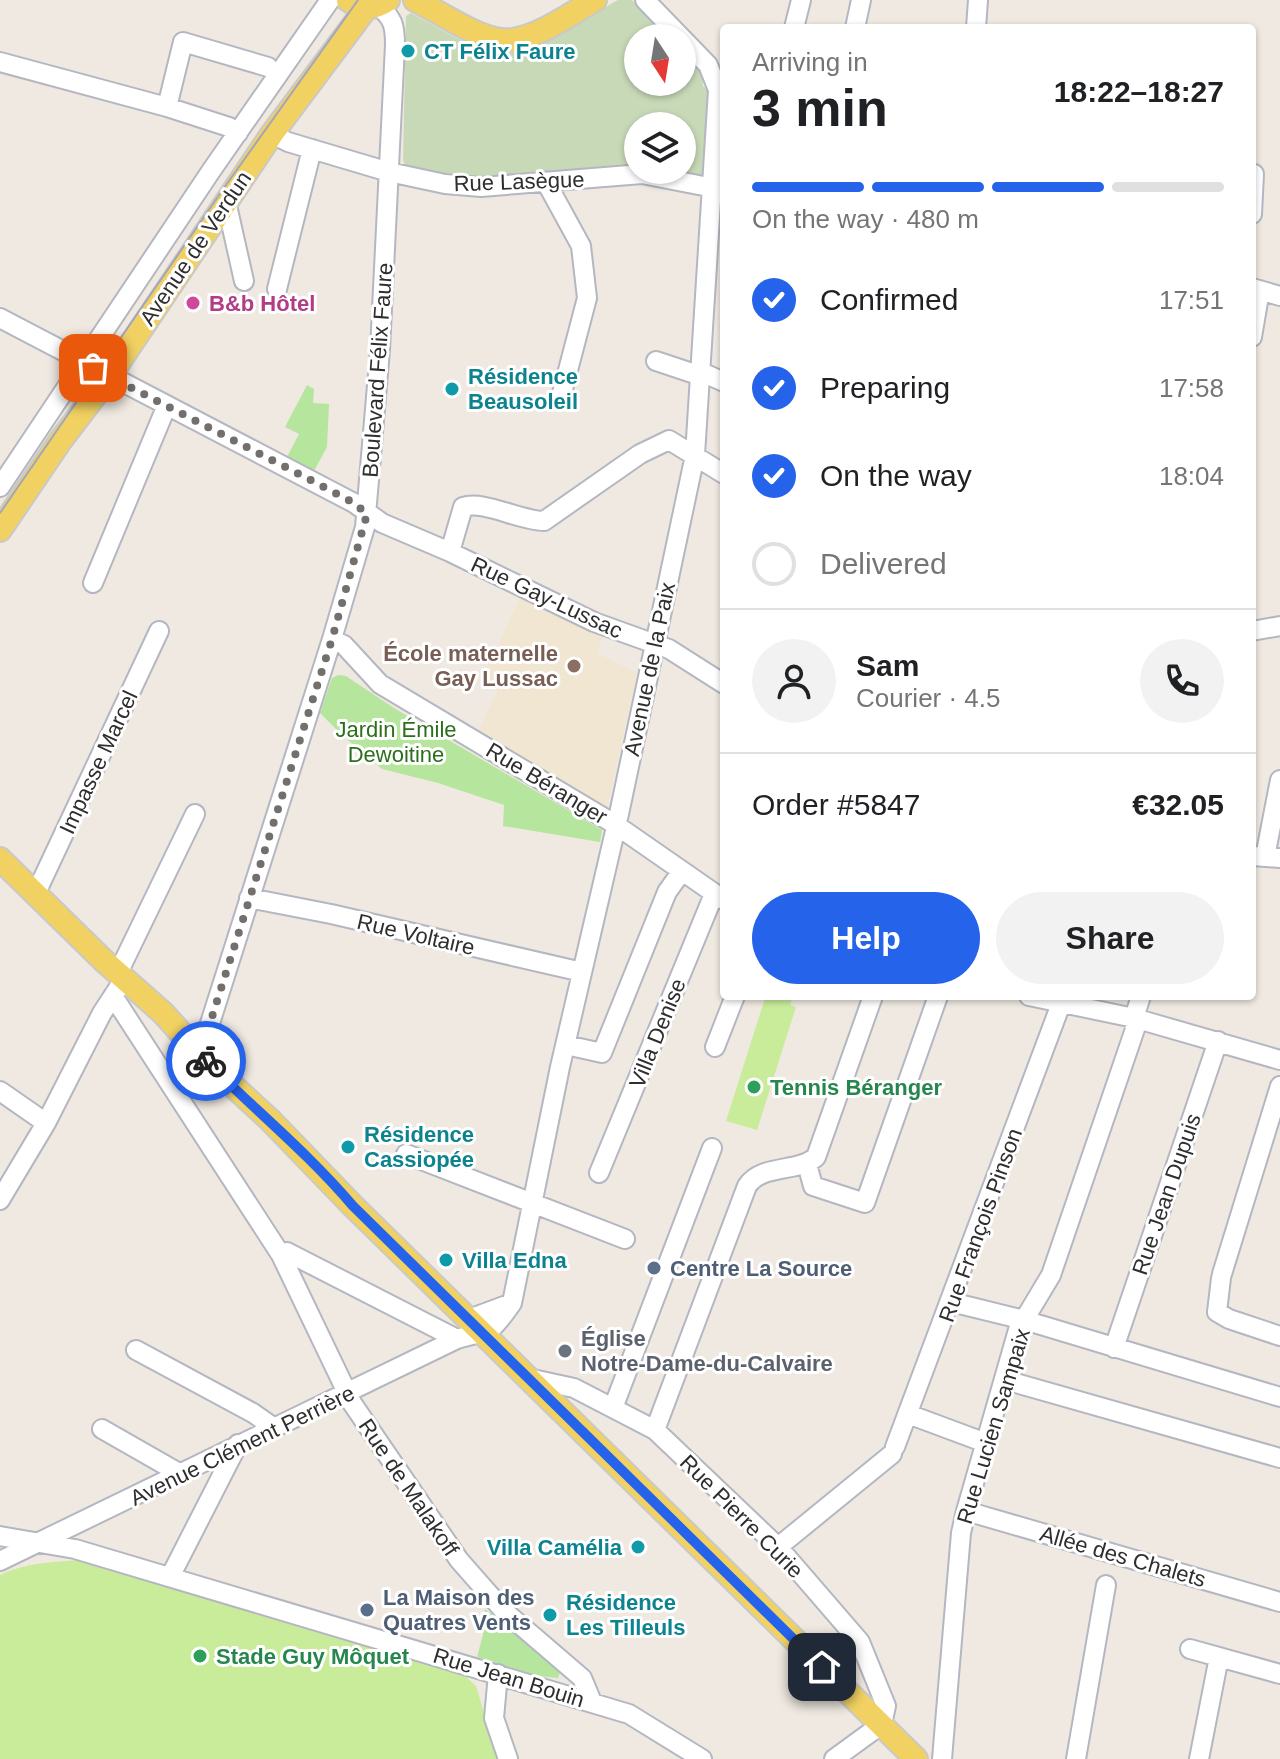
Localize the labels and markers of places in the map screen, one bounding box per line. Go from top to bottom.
place label: CT Félix Faure [424,39,576,64]
marker: CT Félix Faure [399,42,417,60]
place label: B&b Hôtel [209,291,315,316]
marker: B&b Hôtel [184,294,202,312]
pin [59,334,127,402]
place label: Résidence Beausoleil [468,364,578,414]
marker: Résidence Beausoleil [443,380,461,398]
place label: École maternelle Gay Lussac [383,641,558,691]
marker: École maternelle Gay Lussac [565,657,583,675]
place label: Tennis Béranger [770,1075,942,1100]
marker: Tennis Béranger [745,1078,763,1096]
place label: Résidence Cassiopée [364,1122,474,1172]
marker: Résidence Cassiopée [339,1138,357,1156]
place label: Villa Edna [462,1248,568,1273]
marker: Villa Edna [437,1251,455,1269]
place label: Centre La Source [670,1256,852,1281]
marker: Centre La Source [645,1259,663,1277]
place label: Église Notre-Dame-du-Calvaire [581,1326,833,1376]
marker: Église Notre-Dame-du-Calvaire [556,1342,574,1360]
place label: Villa Camélia [487,1535,623,1560]
marker: Villa Camélia [629,1538,647,1556]
place label: La Maison des Quatres Vents [383,1585,535,1635]
place label: Résidence Les Tilleuls [566,1590,685,1640]
marker: La Maison des Quatres Vents [358,1601,376,1619]
marker: Résidence Les Tilleuls [541,1606,559,1624]
pin [788,1633,856,1701]
place label: Stade Guy Môquet [216,1644,410,1669]
marker: Stade Guy Môquet [191,1647,209,1665]

